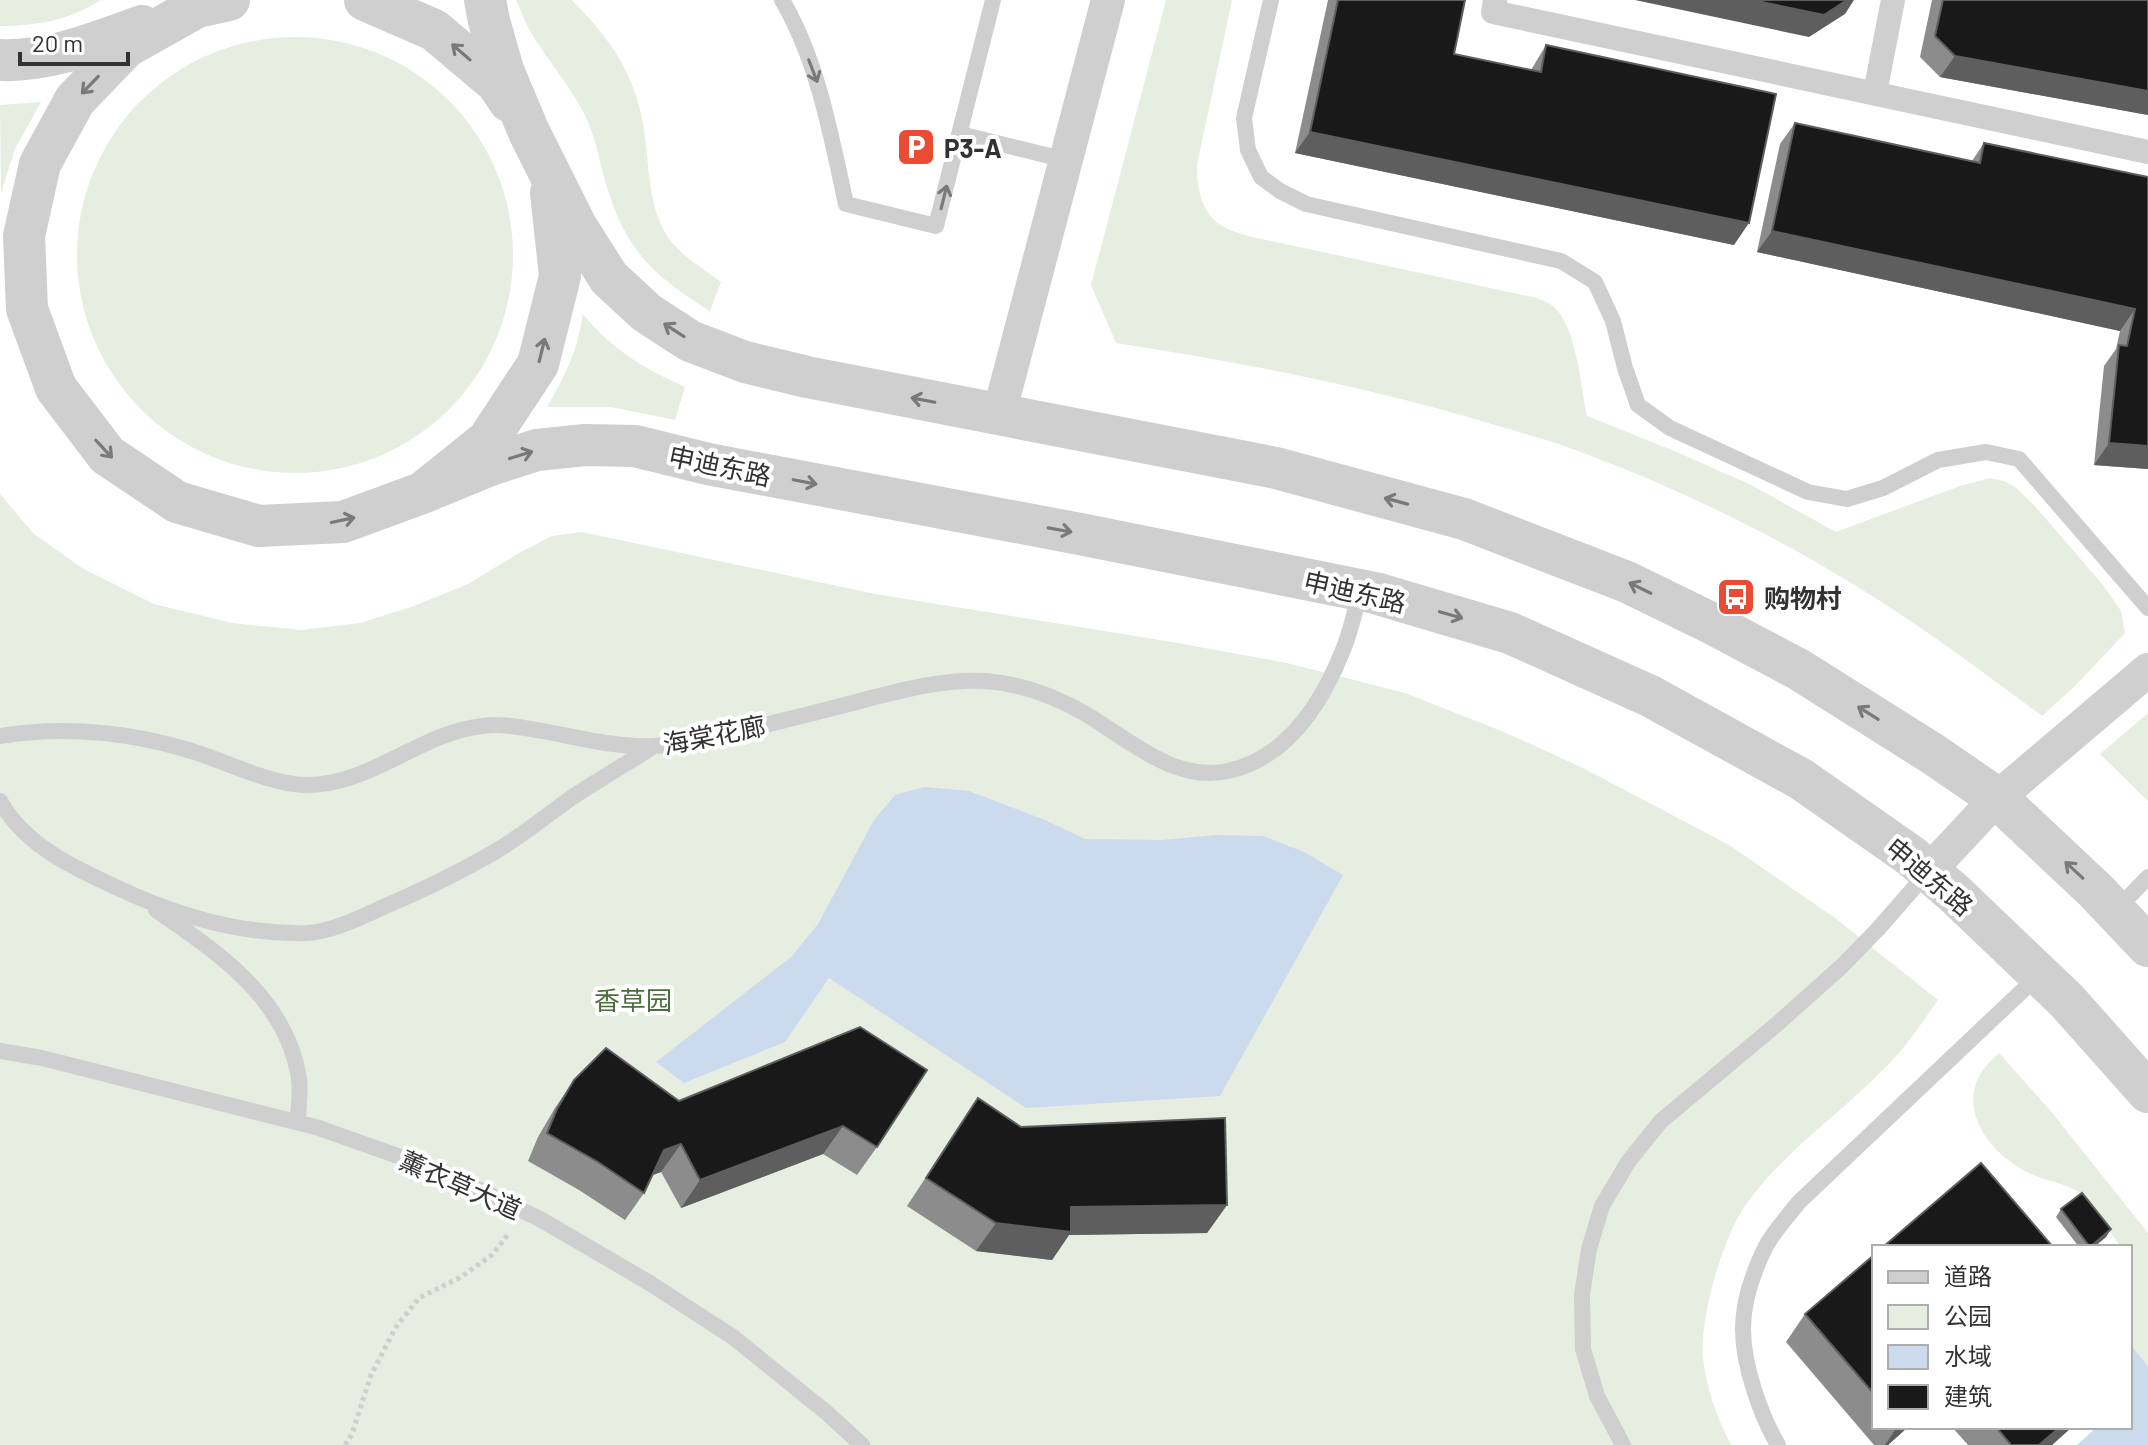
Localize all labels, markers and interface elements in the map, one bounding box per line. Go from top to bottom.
scale bar [20,16,128,66]
text: 20 m [32,28,83,57]
one-way arrow [451,43,471,61]
one-way arrow [806,59,821,84]
one-way arrow [81,74,99,94]
parking icon: P3-A [895,126,937,168]
place label: P3-A [944,132,1002,163]
one-way arrow [937,184,952,210]
one-way arrow [663,322,685,339]
one-way arrow [535,337,550,363]
one-way arrow [911,391,936,406]
one-way arrow [95,439,114,459]
street label: 申迪东路 [666,439,774,491]
one-way arrow [508,447,534,462]
one-way arrow [791,476,817,491]
one-way arrow [1383,492,1409,507]
one-way arrow [329,512,355,527]
one-way arrow [1047,523,1072,538]
street label: 申迪东路 [1301,564,1409,618]
bus stop icon: 购物村 [1715,576,1757,618]
one-way arrow [1629,580,1653,596]
place label: 购物村 [1764,582,1842,613]
one-way arrow [1437,608,1463,623]
one-way arrow [1857,705,1880,721]
street label: 海棠花廊 [660,709,768,759]
street label: 申迪东路 [1880,831,1980,921]
one-way arrow [2064,861,2084,880]
park label: 香草园 [594,984,672,1015]
street label: 薰衣草大道 [395,1143,527,1225]
legend [1872,1245,2132,1429]
text: 道路 [1944,1261,1992,1290]
text: 公园 [1944,1301,1992,1330]
text: 水域 [1944,1341,1992,1370]
text: 建筑 [1944,1381,1992,1410]

